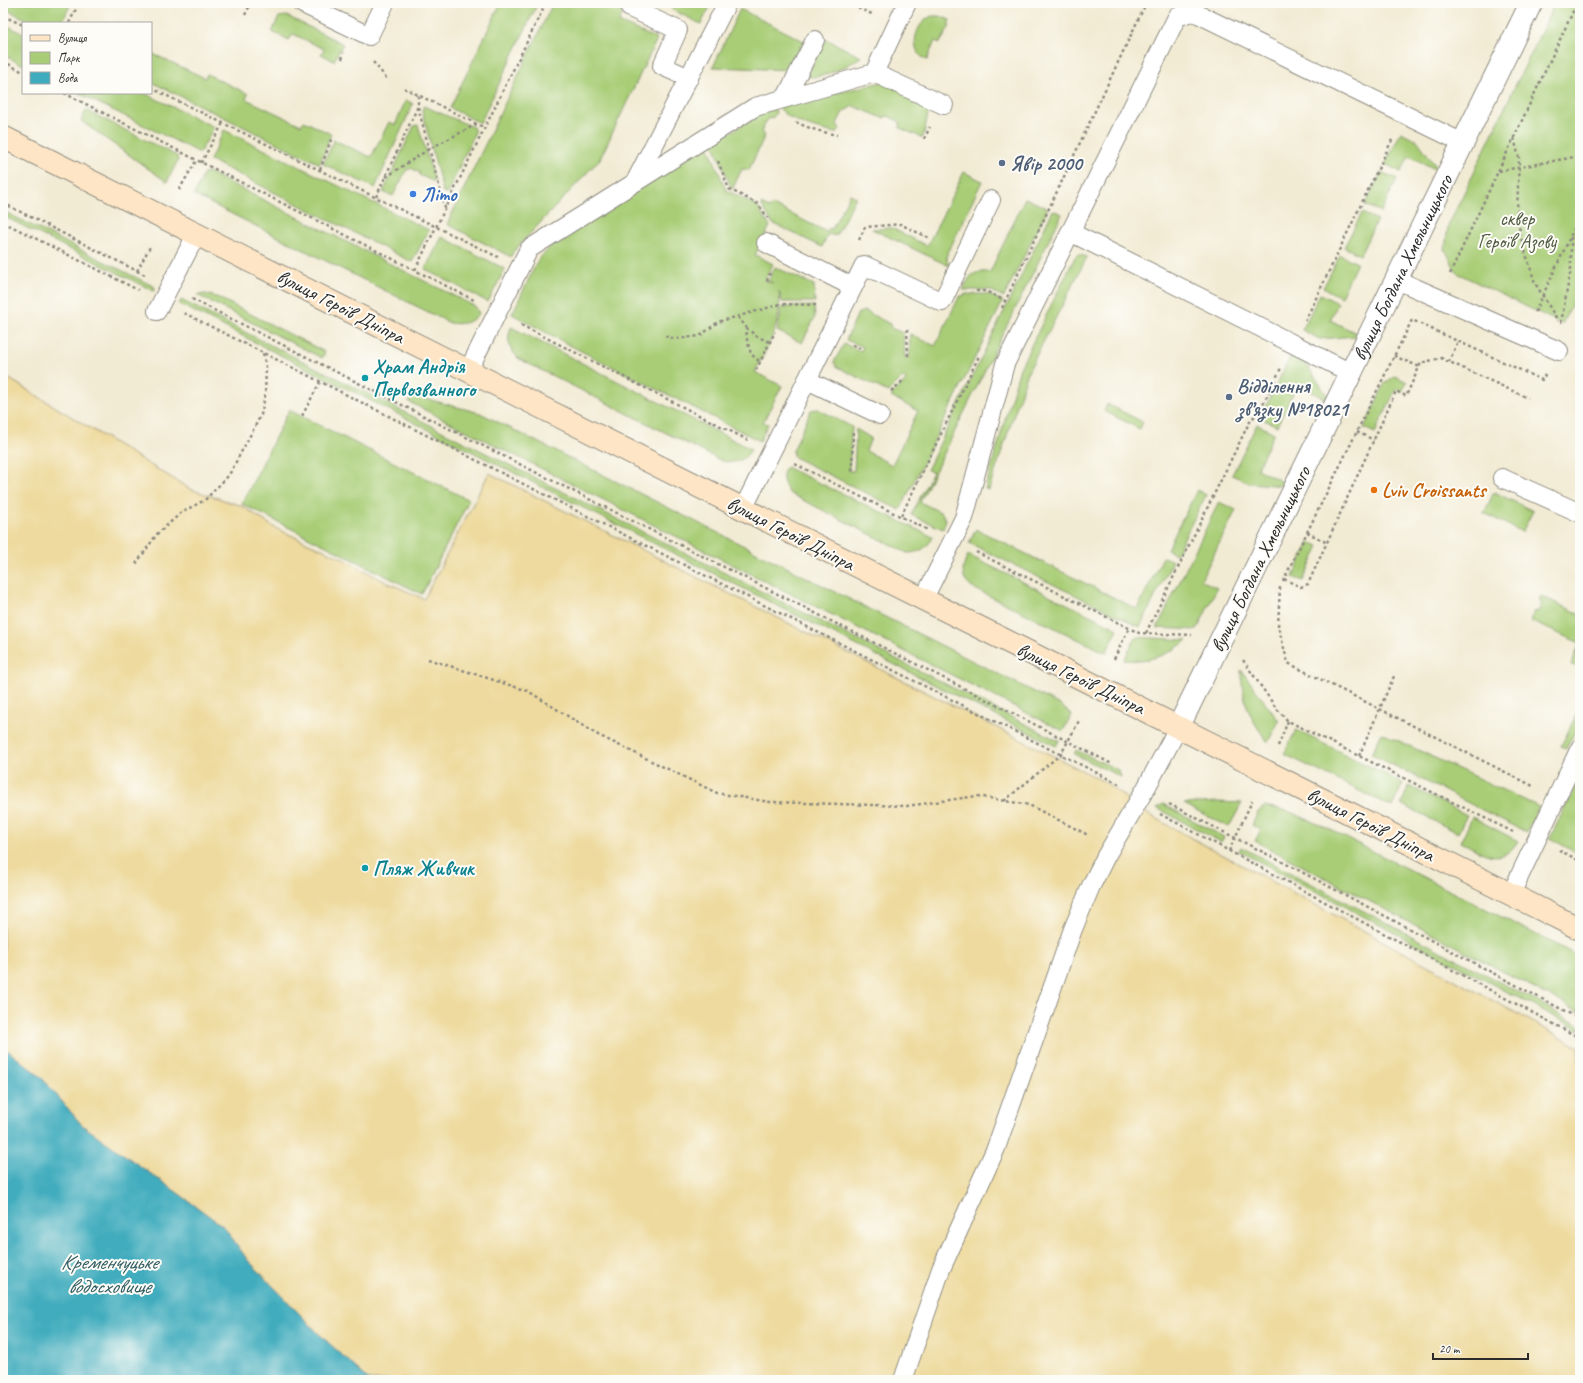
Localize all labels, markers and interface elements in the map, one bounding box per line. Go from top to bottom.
legend [22,22,152,94]
text: Вулиця [58,30,87,46]
text: Парк [58,50,81,66]
text: Вода [58,70,79,86]
place label: Явір 2000 [1010,151,1084,176]
marker: Явір 2000 [997,158,1007,168]
street label: вулиця Богдана Хмельницького [1347,170,1459,365]
place label: Літо [421,182,458,207]
marker: Літо [408,189,418,199]
park label: сквер Героїв Азову [1478,206,1557,254]
street label: вулиця Героїв Дніпра [273,264,410,350]
place label: Храм Андрія Первозванного [373,354,478,402]
marker: Храм Андрія Первозванного [360,373,370,383]
place label: Відділення зв’язку №18021 [1235,374,1350,423]
marker: Відділення зв’язку №18021 [1224,392,1234,402]
street label: вулиця Богдана Хмельницького [1205,462,1317,656]
place label: Lviv Croissants [1382,478,1487,503]
marker: Lviv Croissants [1369,485,1379,495]
street label: вулиця Героїв Дніпра [723,491,860,577]
street label: вулиця Героїв Дніпра [1013,637,1150,721]
street label: вулиця Героїв Дніпра [1303,782,1440,868]
place label: Пляж Живчик [373,856,476,881]
marker: Пляж Живчик [360,863,370,873]
water label: Кременчуцьке водосховище [61,1249,160,1299]
scale bar [1433,1335,1528,1361]
text: 20 m [1439,1341,1461,1357]

